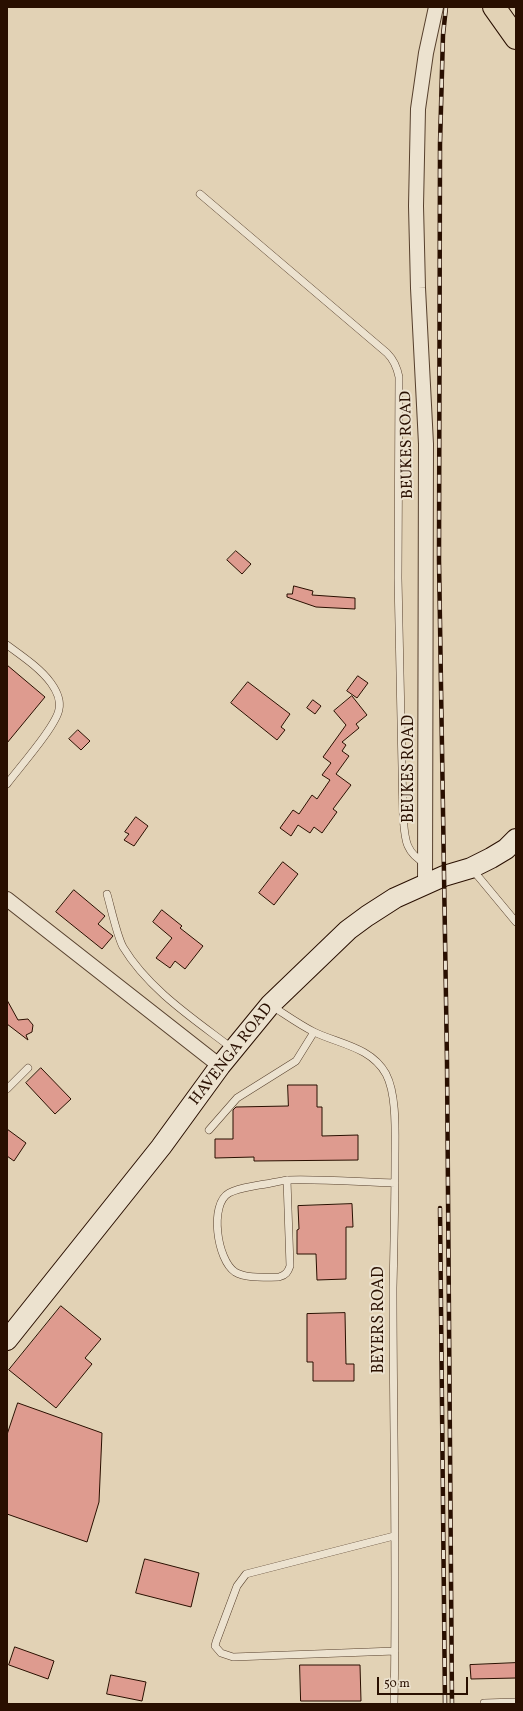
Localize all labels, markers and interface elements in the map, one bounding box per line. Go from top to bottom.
street label: BEUKES ROAD [397,391,419,499]
street label: BEUKES ROAD [400,715,420,823]
street label: HAVENGA ROAD [186,1000,278,1110]
street label: BEYERS ROAD [370,1266,390,1374]
scale bar [379,1669,470,1695]
text: 50 m [384,1676,410,1692]

